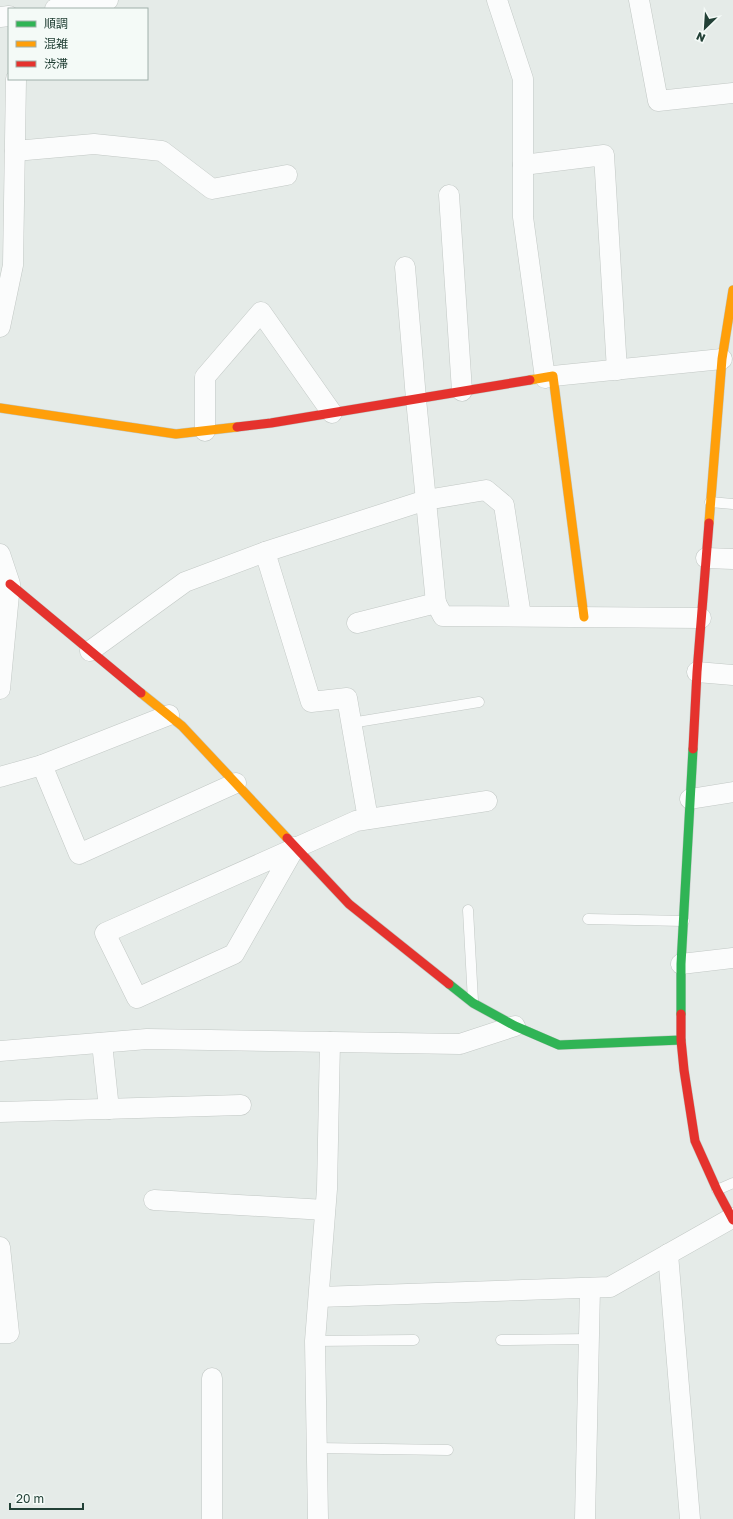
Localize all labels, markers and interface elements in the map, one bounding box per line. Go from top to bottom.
legend [8,8,148,80]
north arrow [685,8,725,48]
text: 順調 [44,16,68,31]
text: N [694,30,707,45]
text: 混雑 [44,36,68,51]
text: 渋滞 [44,56,68,71]
scale bar [10,1485,83,1511]
text: 20 m [16,1491,44,1506]

